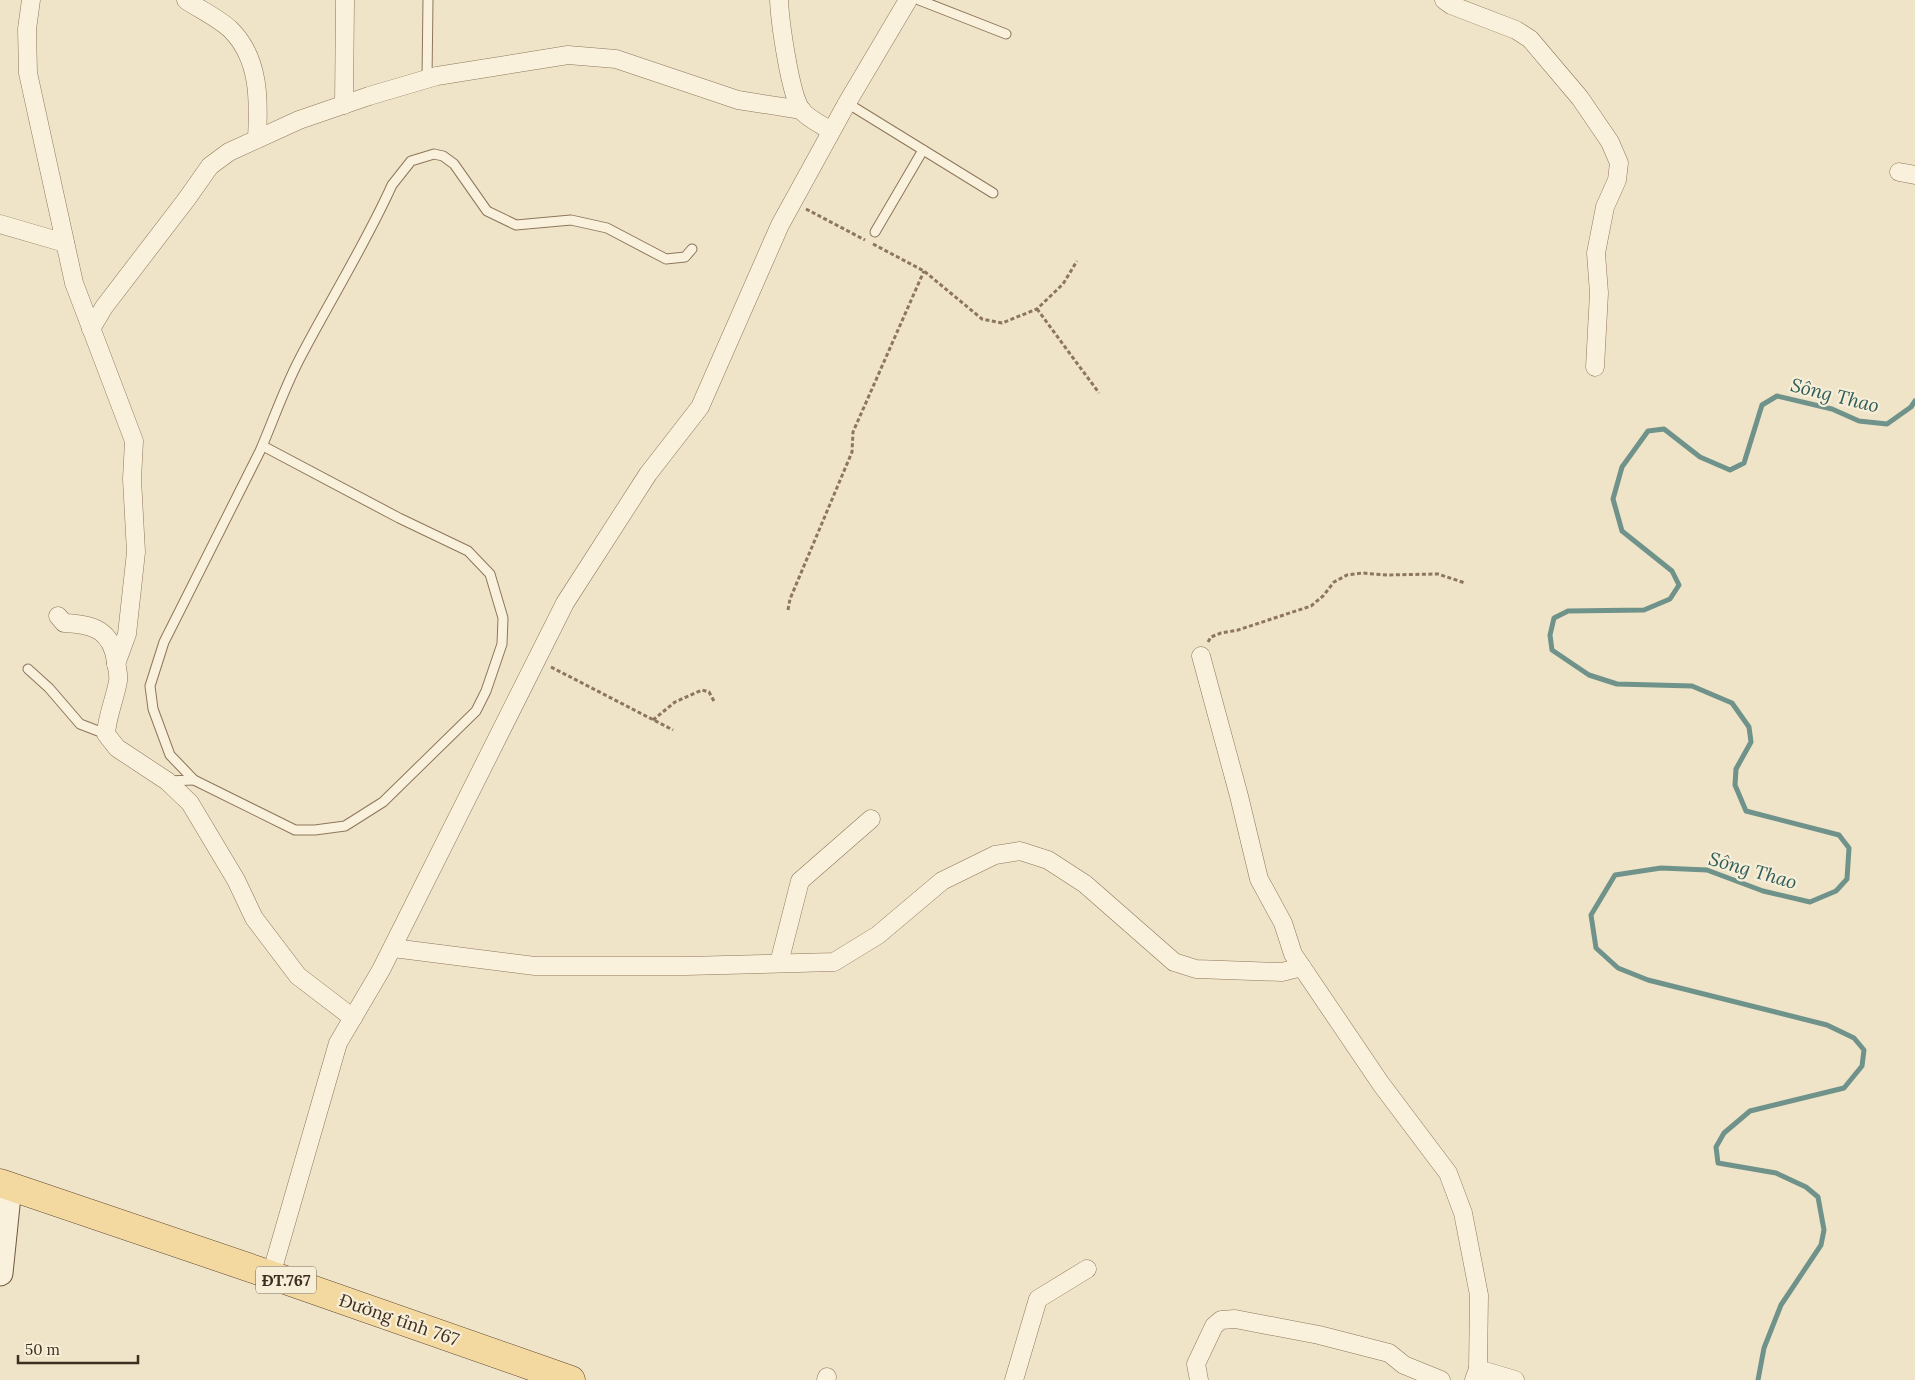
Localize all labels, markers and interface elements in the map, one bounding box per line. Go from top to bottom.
water label: Sông Thao [1788,372,1882,418]
water label: Sông Thao [1706,846,1800,894]
road number: ĐT.767 [256,1266,316,1294]
street label: Đường tỉnh 767 [336,1288,462,1351]
scale bar [18,1332,138,1364]
text: 50 m [25,1340,60,1359]

